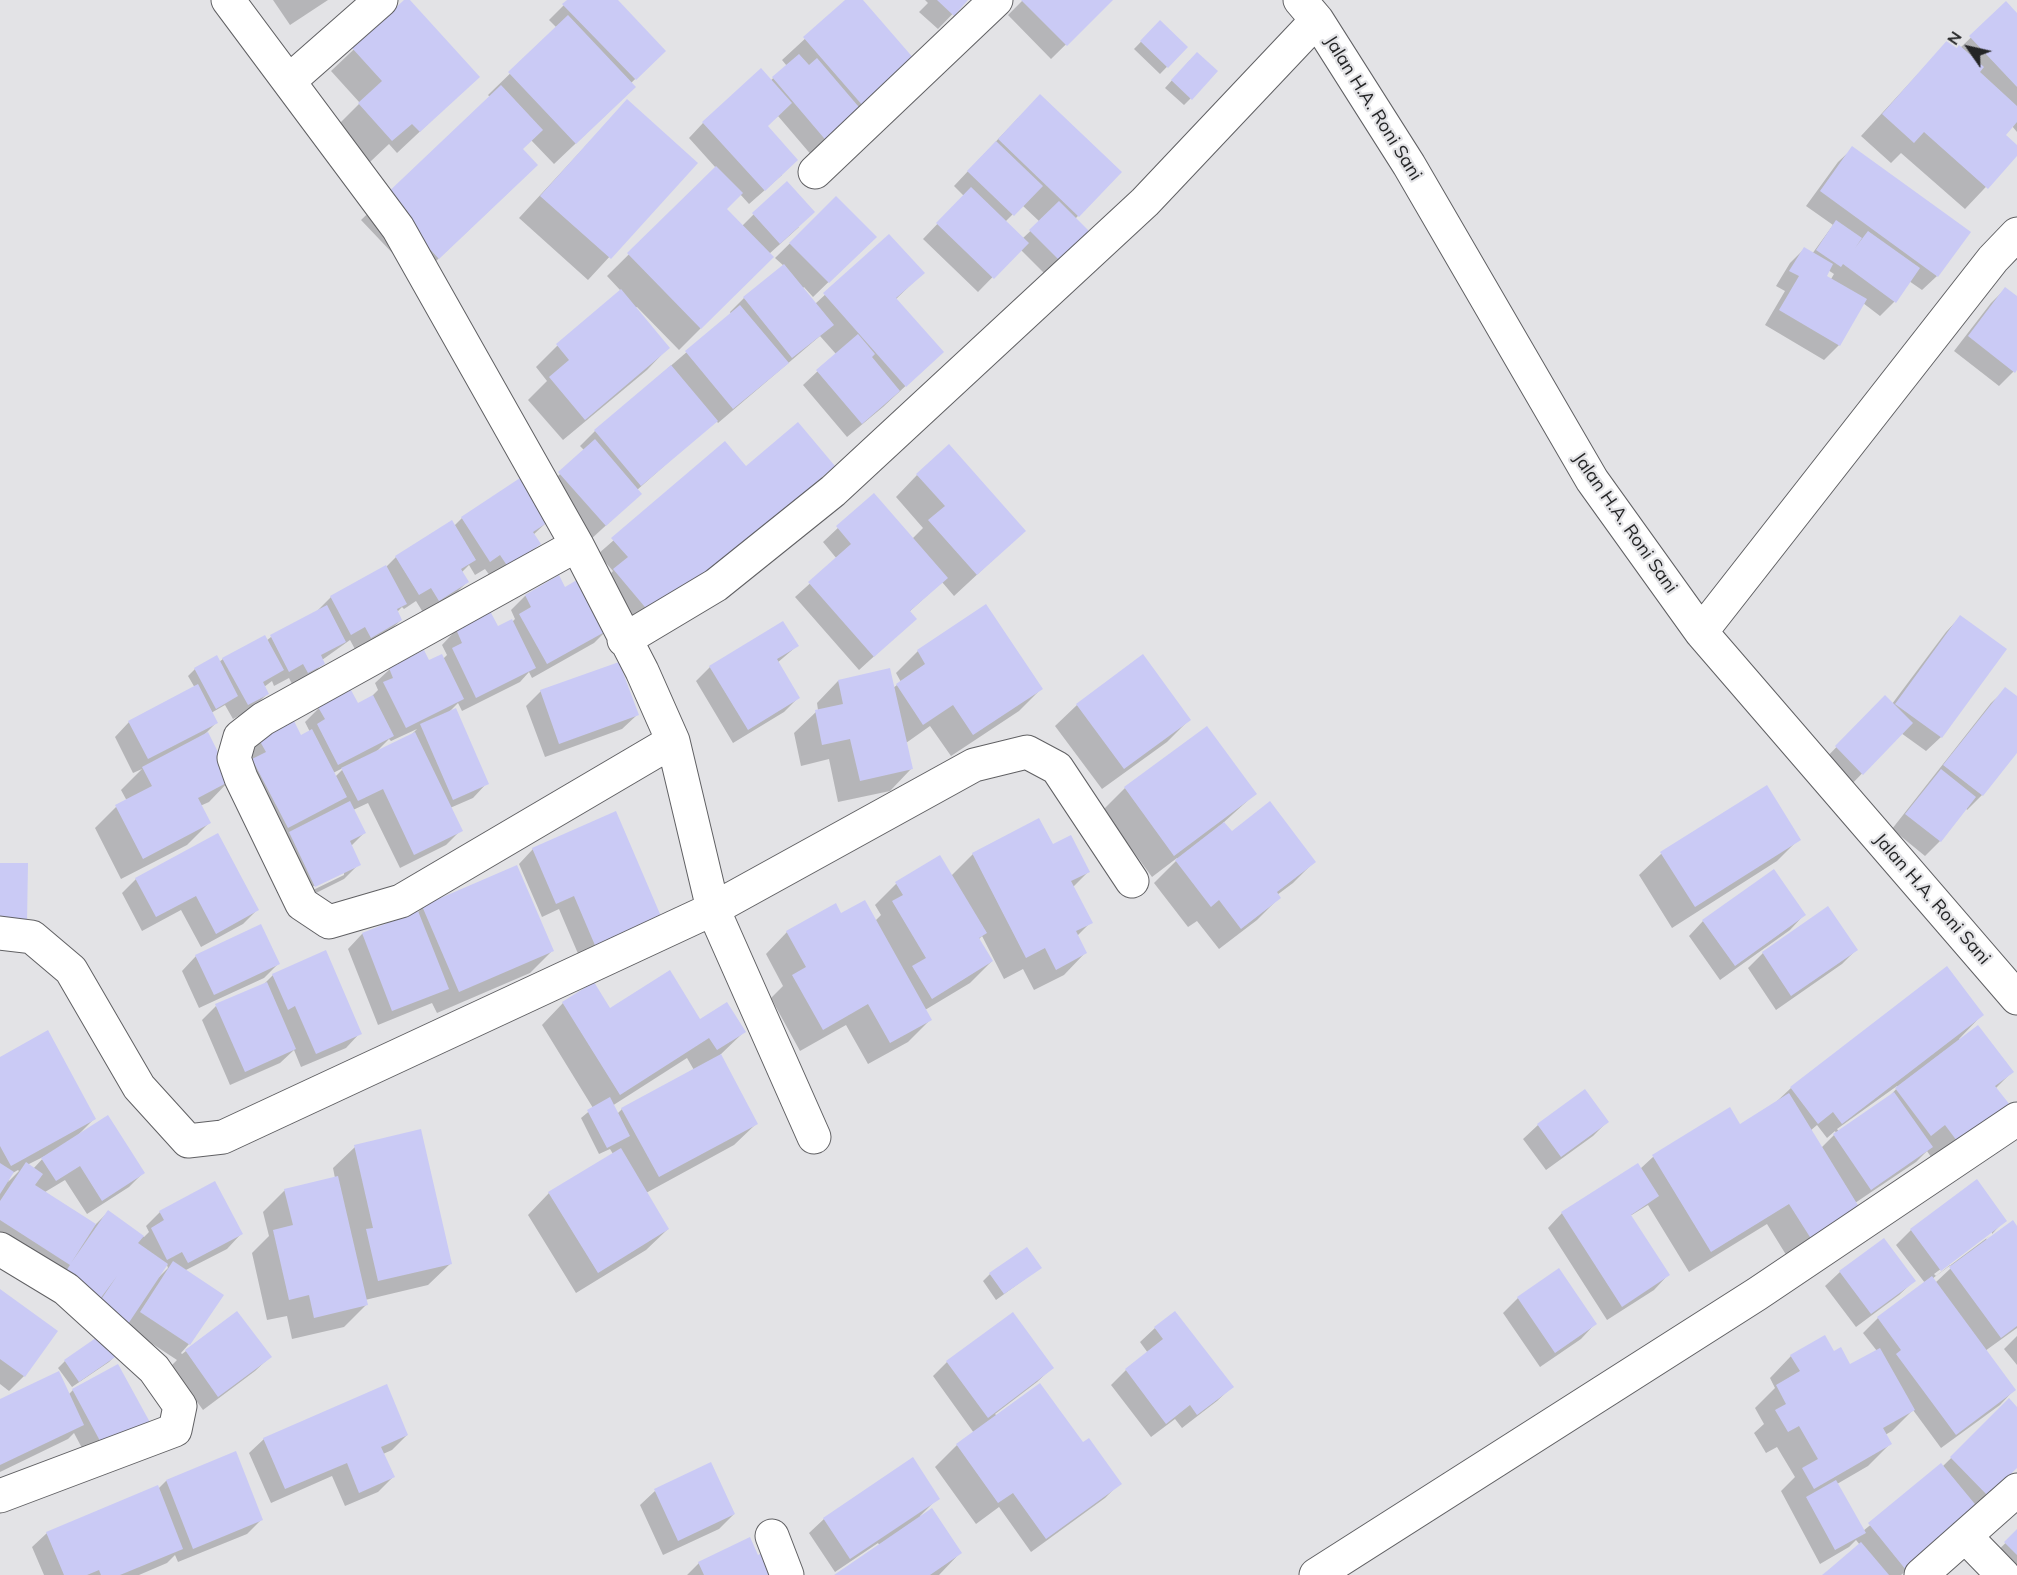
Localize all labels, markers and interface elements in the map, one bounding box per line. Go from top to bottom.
north arrow [1939,18,1999,78]
text: N [1942,27,1966,49]
street label: Jalan H.A. Roni Sani [1320,32,1426,184]
street label: Jalan H.A. Roni Sani [1568,449,1682,597]
street label: Jalan H.A. Roni Sani [1869,829,1995,969]

